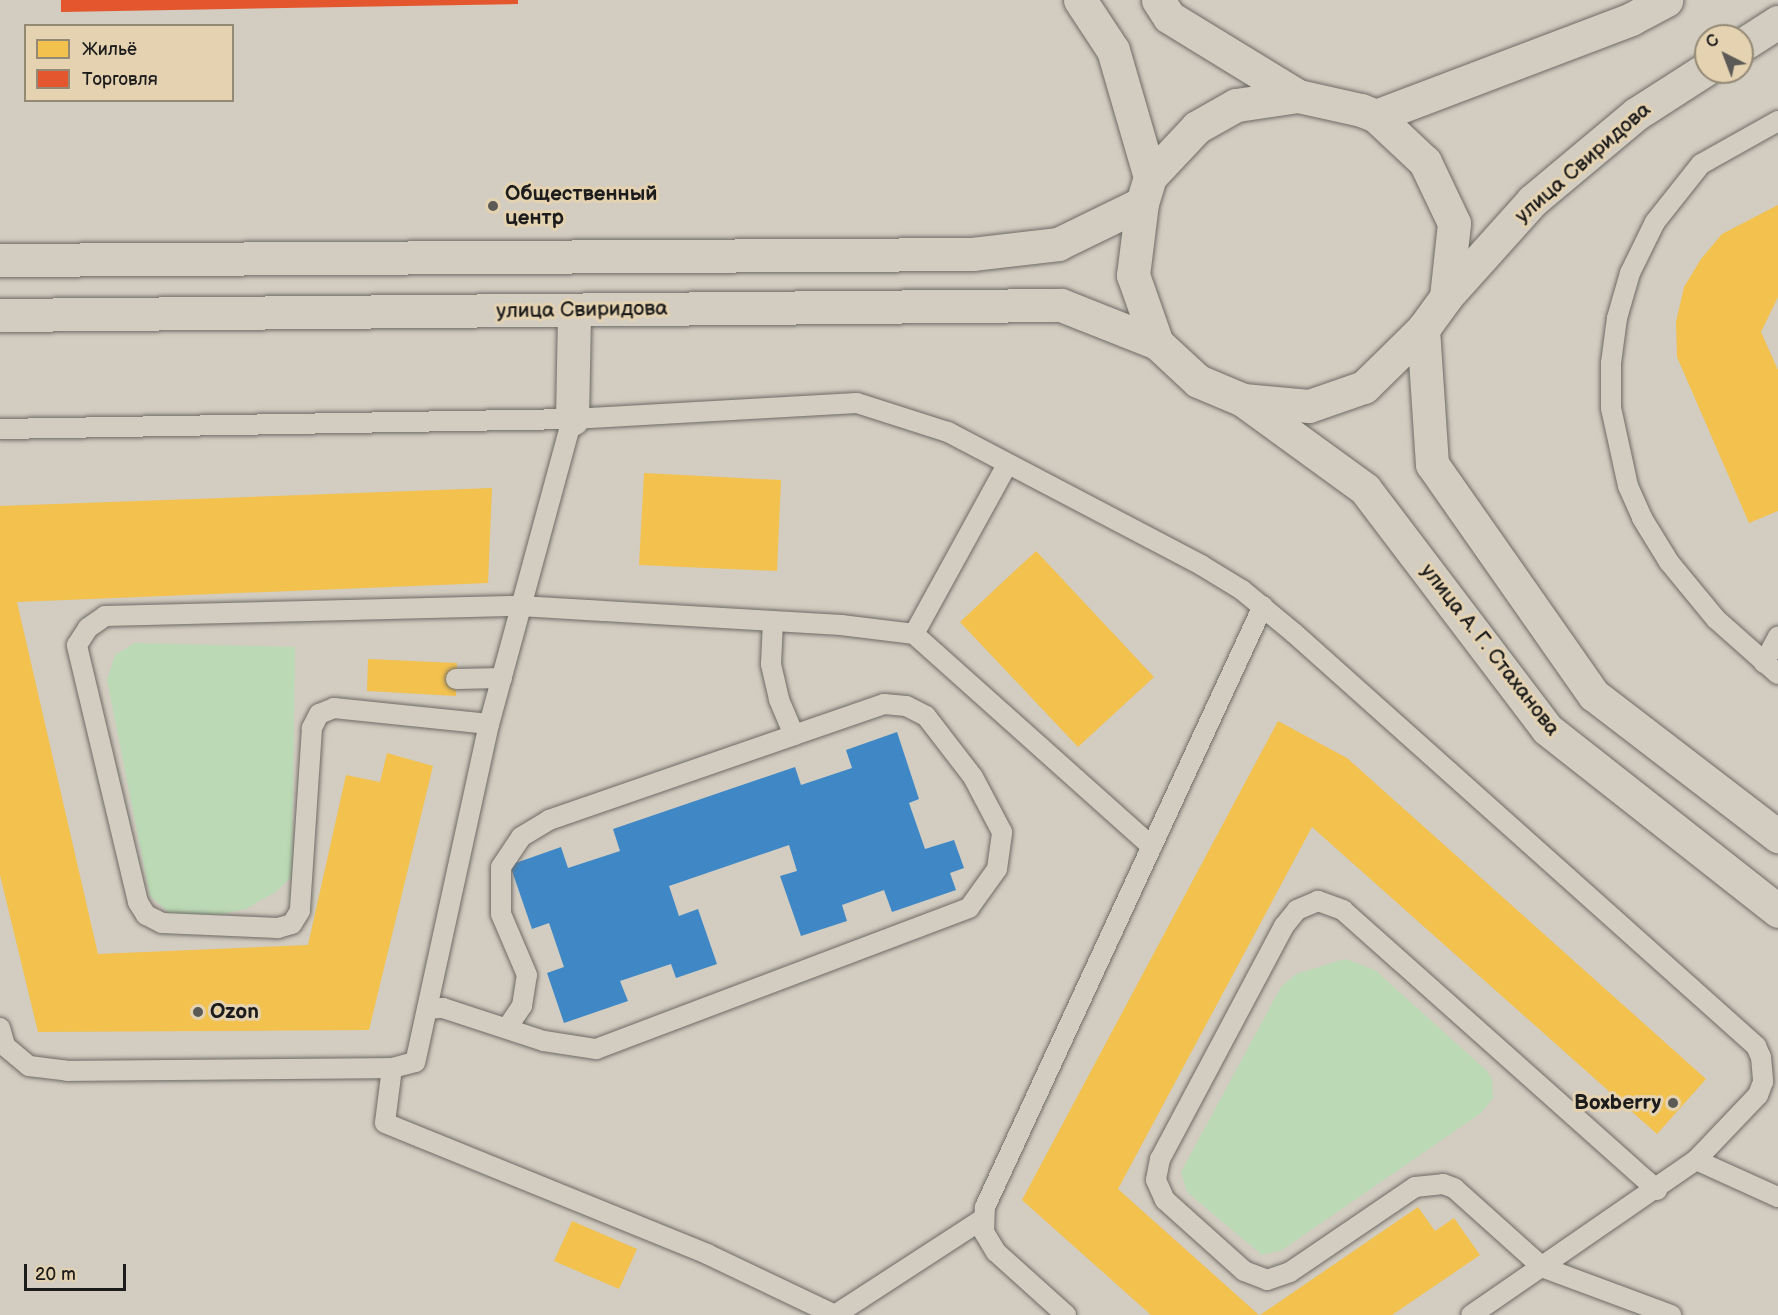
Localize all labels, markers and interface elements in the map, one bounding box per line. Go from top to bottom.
legend [24,24,234,102]
north arrow [1694,24,1754,84]
text: С [1702,31,1723,53]
text: Жильё [82,39,137,60]
text: Торговля [82,69,158,90]
street label: улица Свиридова [1510,97,1656,229]
place label: Общественный центр [505,181,657,231]
marker: Общественный центр [486,199,500,213]
street label: улица Свиридова [496,296,668,324]
street label: улица А. Г. Стаханова [1415,559,1565,741]
place label: Ozon [210,999,259,1025]
marker: Ozon [191,1005,205,1019]
place label: Boxberry [1574,1090,1661,1116]
marker: Boxberry [1666,1096,1680,1110]
scale bar [27,1252,129,1290]
text: 20 m [35,1264,76,1285]

